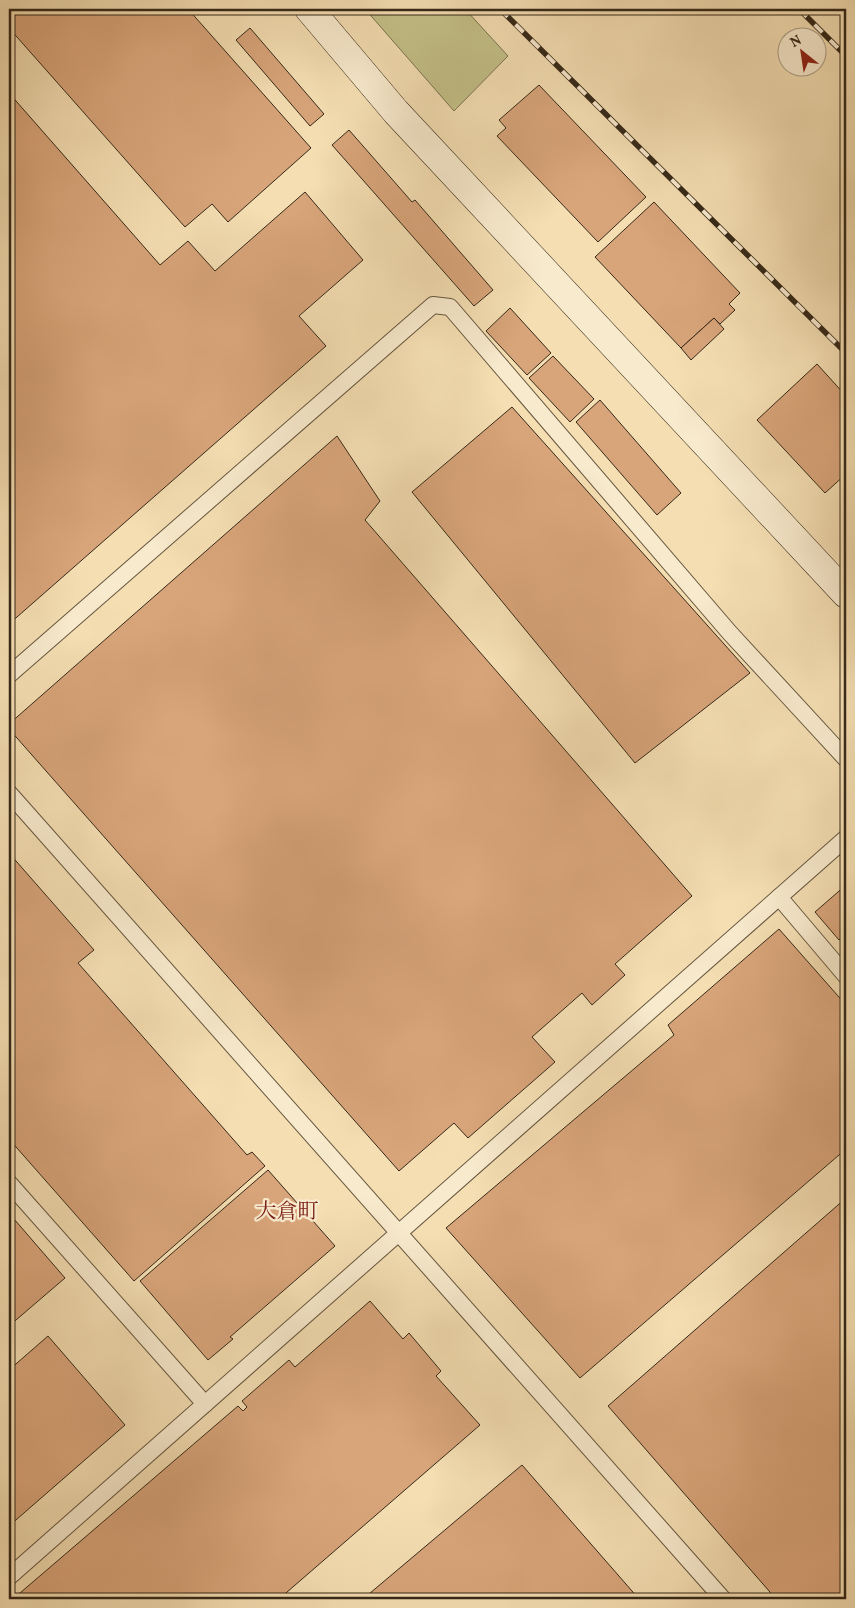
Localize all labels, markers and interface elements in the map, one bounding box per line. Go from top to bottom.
north arrow [778,28,828,78]
text: N [787,31,805,53]
district label: 大倉町 [256,1198,319,1227]

